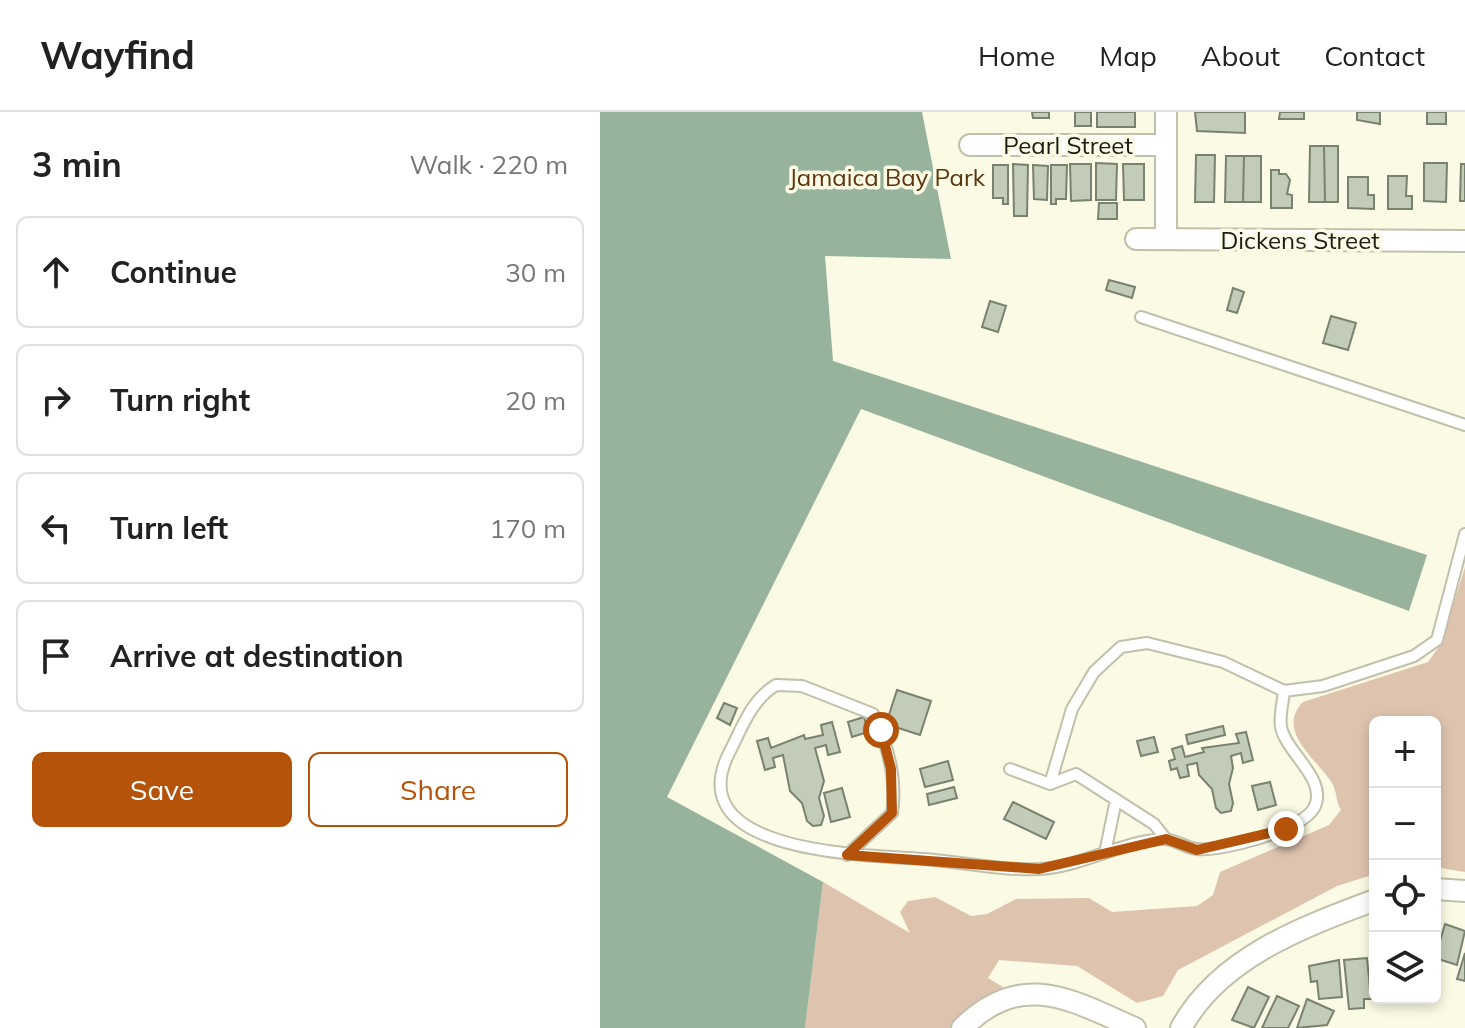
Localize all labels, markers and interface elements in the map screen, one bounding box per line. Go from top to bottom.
text: Wayfind [40,31,195,79]
text: Home [978,38,1055,73]
text: Map [1099,38,1157,73]
text: About [1201,38,1280,73]
text: Contact [1324,38,1425,73]
street label: Pearl Street [1003,130,1133,160]
text: 3 min [32,143,122,186]
text: Walk · 220 m [409,148,568,181]
park label: Jamaica Bay Park [789,162,986,192]
street label: Dickens Street [1220,225,1380,255]
icon: ahead [34,250,78,294]
text: Continue [110,253,237,291]
text: 30 m [505,256,566,289]
icon: right [34,378,78,422]
text: Turn right [110,381,250,419]
text: 20 m [505,384,566,417]
icon: left [34,506,78,550]
text: Turn left [110,509,228,547]
text: 170 m [490,512,566,545]
icon: arrive [34,634,78,678]
text: Arrive at destination [110,637,404,675]
route start [863,712,899,748]
map controls [1369,716,1441,1004]
button: + [1369,716,1441,788]
button: Save [32,752,292,827]
button: Share [308,752,568,827]
button: − [1369,788,1441,860]
route end [1268,811,1304,847]
button: locate [1369,860,1441,932]
button: layers [1369,932,1441,1004]

